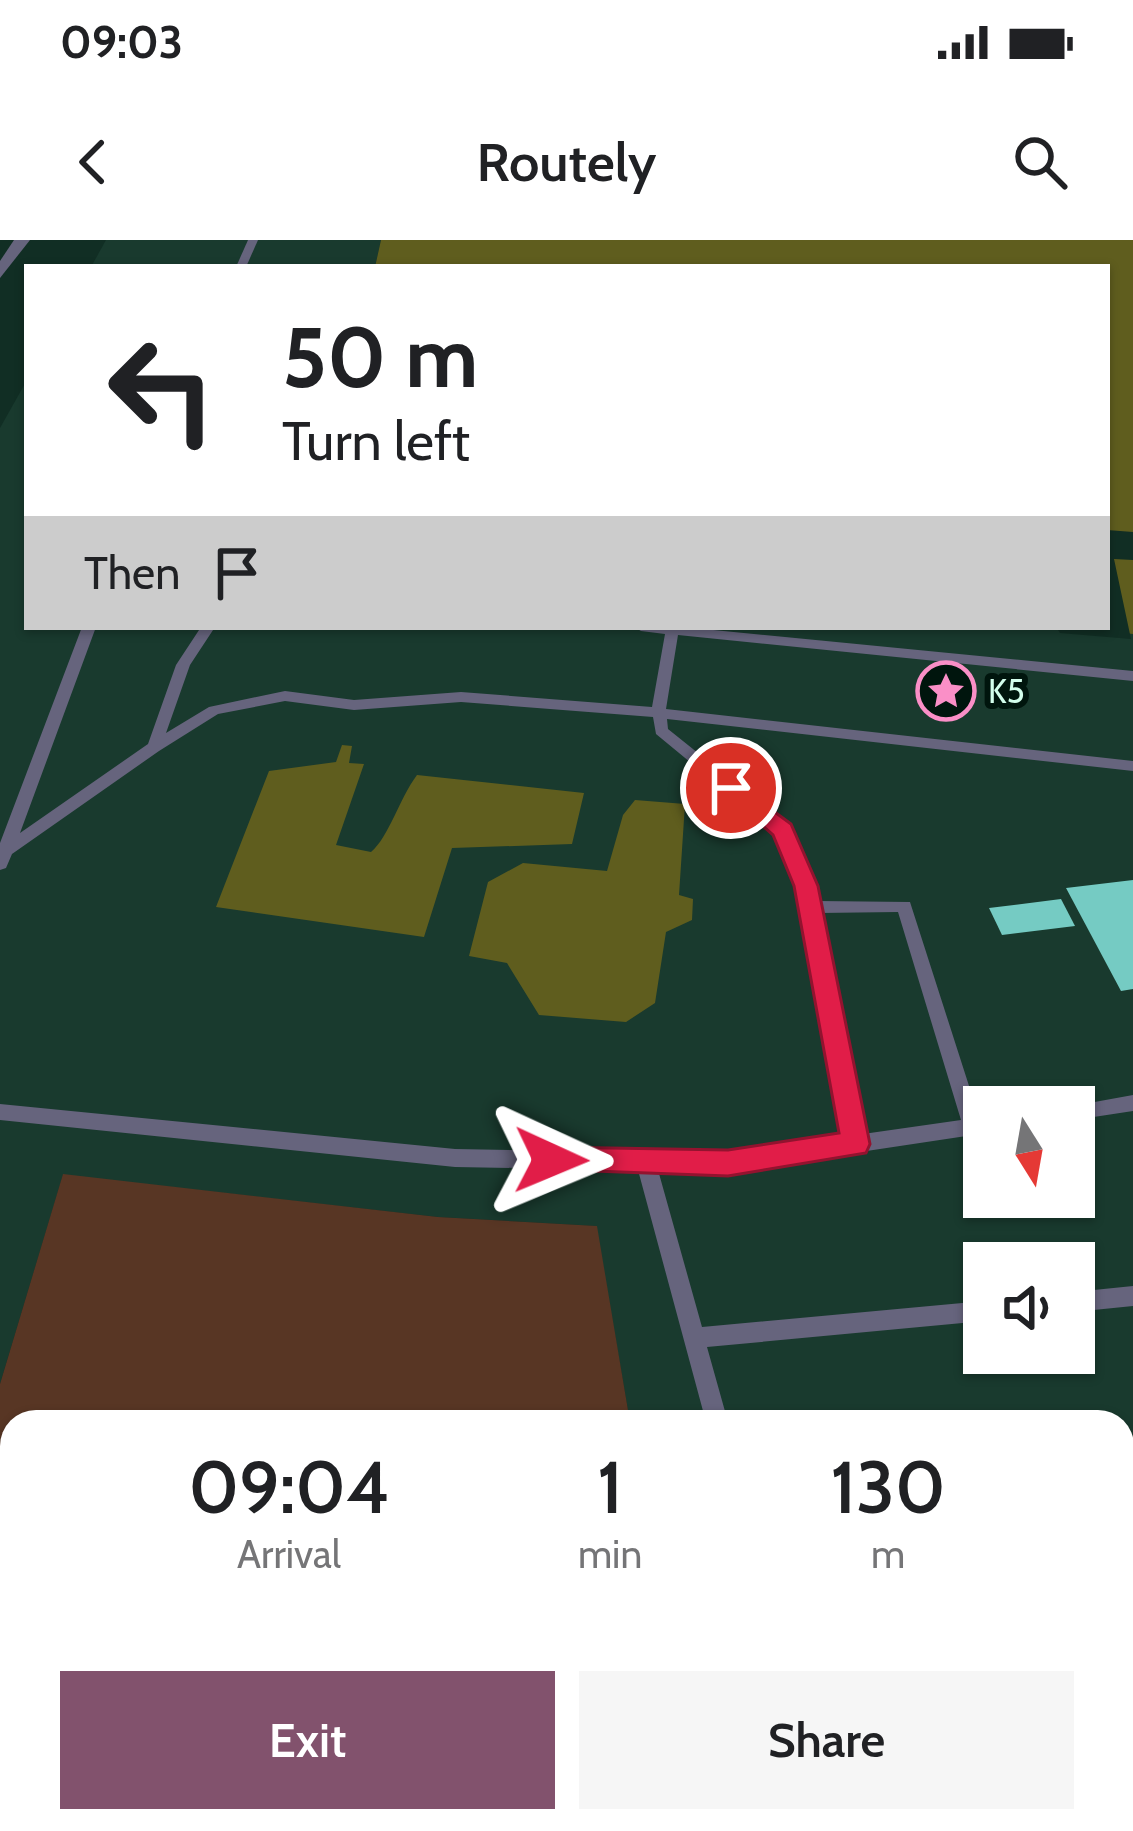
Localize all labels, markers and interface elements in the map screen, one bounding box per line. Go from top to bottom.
text: 09:03 [60,15,183,69]
icon: back [60,129,126,195]
text: Routely [477,129,656,195]
icon: search [1007,129,1073,195]
text: 50 m [282,306,478,408]
icon: left [84,312,240,468]
text: Turn left [282,408,470,474]
icon: arrive [204,540,270,606]
text: Then [84,546,180,600]
place icon: K5 [915,660,977,722]
place label: K5 [988,671,1025,711]
pin [680,737,782,839]
icon: arrive [698,755,764,821]
north arrow [963,1086,1095,1218]
map controls [963,1086,1095,1374]
position arrow [488,1097,614,1223]
button: sound [963,1242,1095,1374]
text: 09:04 [188,1444,389,1531]
text: 1 [597,1444,623,1531]
text: 130 [831,1444,946,1531]
text: Arrival [237,1530,341,1578]
text: min [578,1530,642,1578]
text: m [871,1530,905,1578]
button: Exit [60,1671,555,1809]
button: Share [579,1671,1074,1809]

